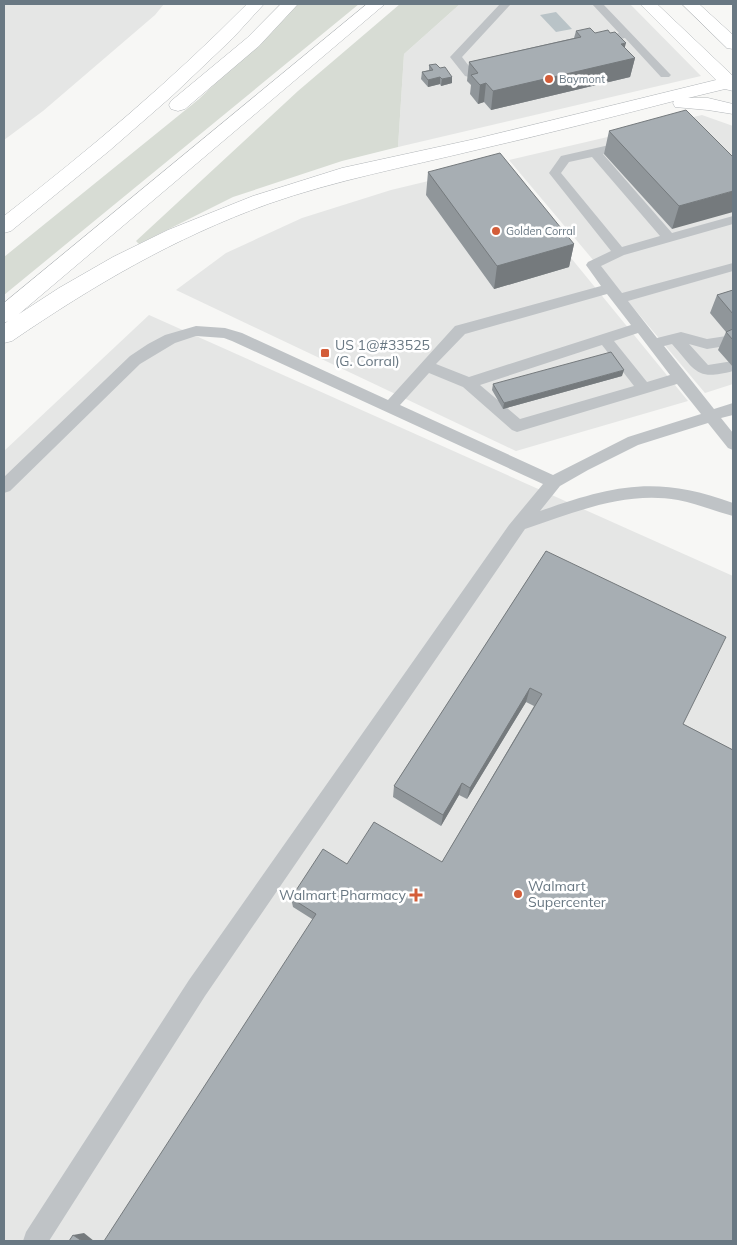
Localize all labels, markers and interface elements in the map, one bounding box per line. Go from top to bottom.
place label: Baymont [559,72,605,86]
marker: Baymont [543,73,555,85]
place label: Golden Corral [506,224,575,238]
marker: Golden Corral [490,225,502,237]
place label: US 1@#33525 (G. Corral) [335,336,430,370]
marker: US 1@#33525 (G. Corral) [319,347,331,359]
place label: Walmart Supercenter [528,877,607,911]
place label: Walmart Pharmacy [279,886,407,904]
marker: Walmart Supercenter [512,888,524,900]
marker: Walmart Pharmacy [410,889,422,901]

